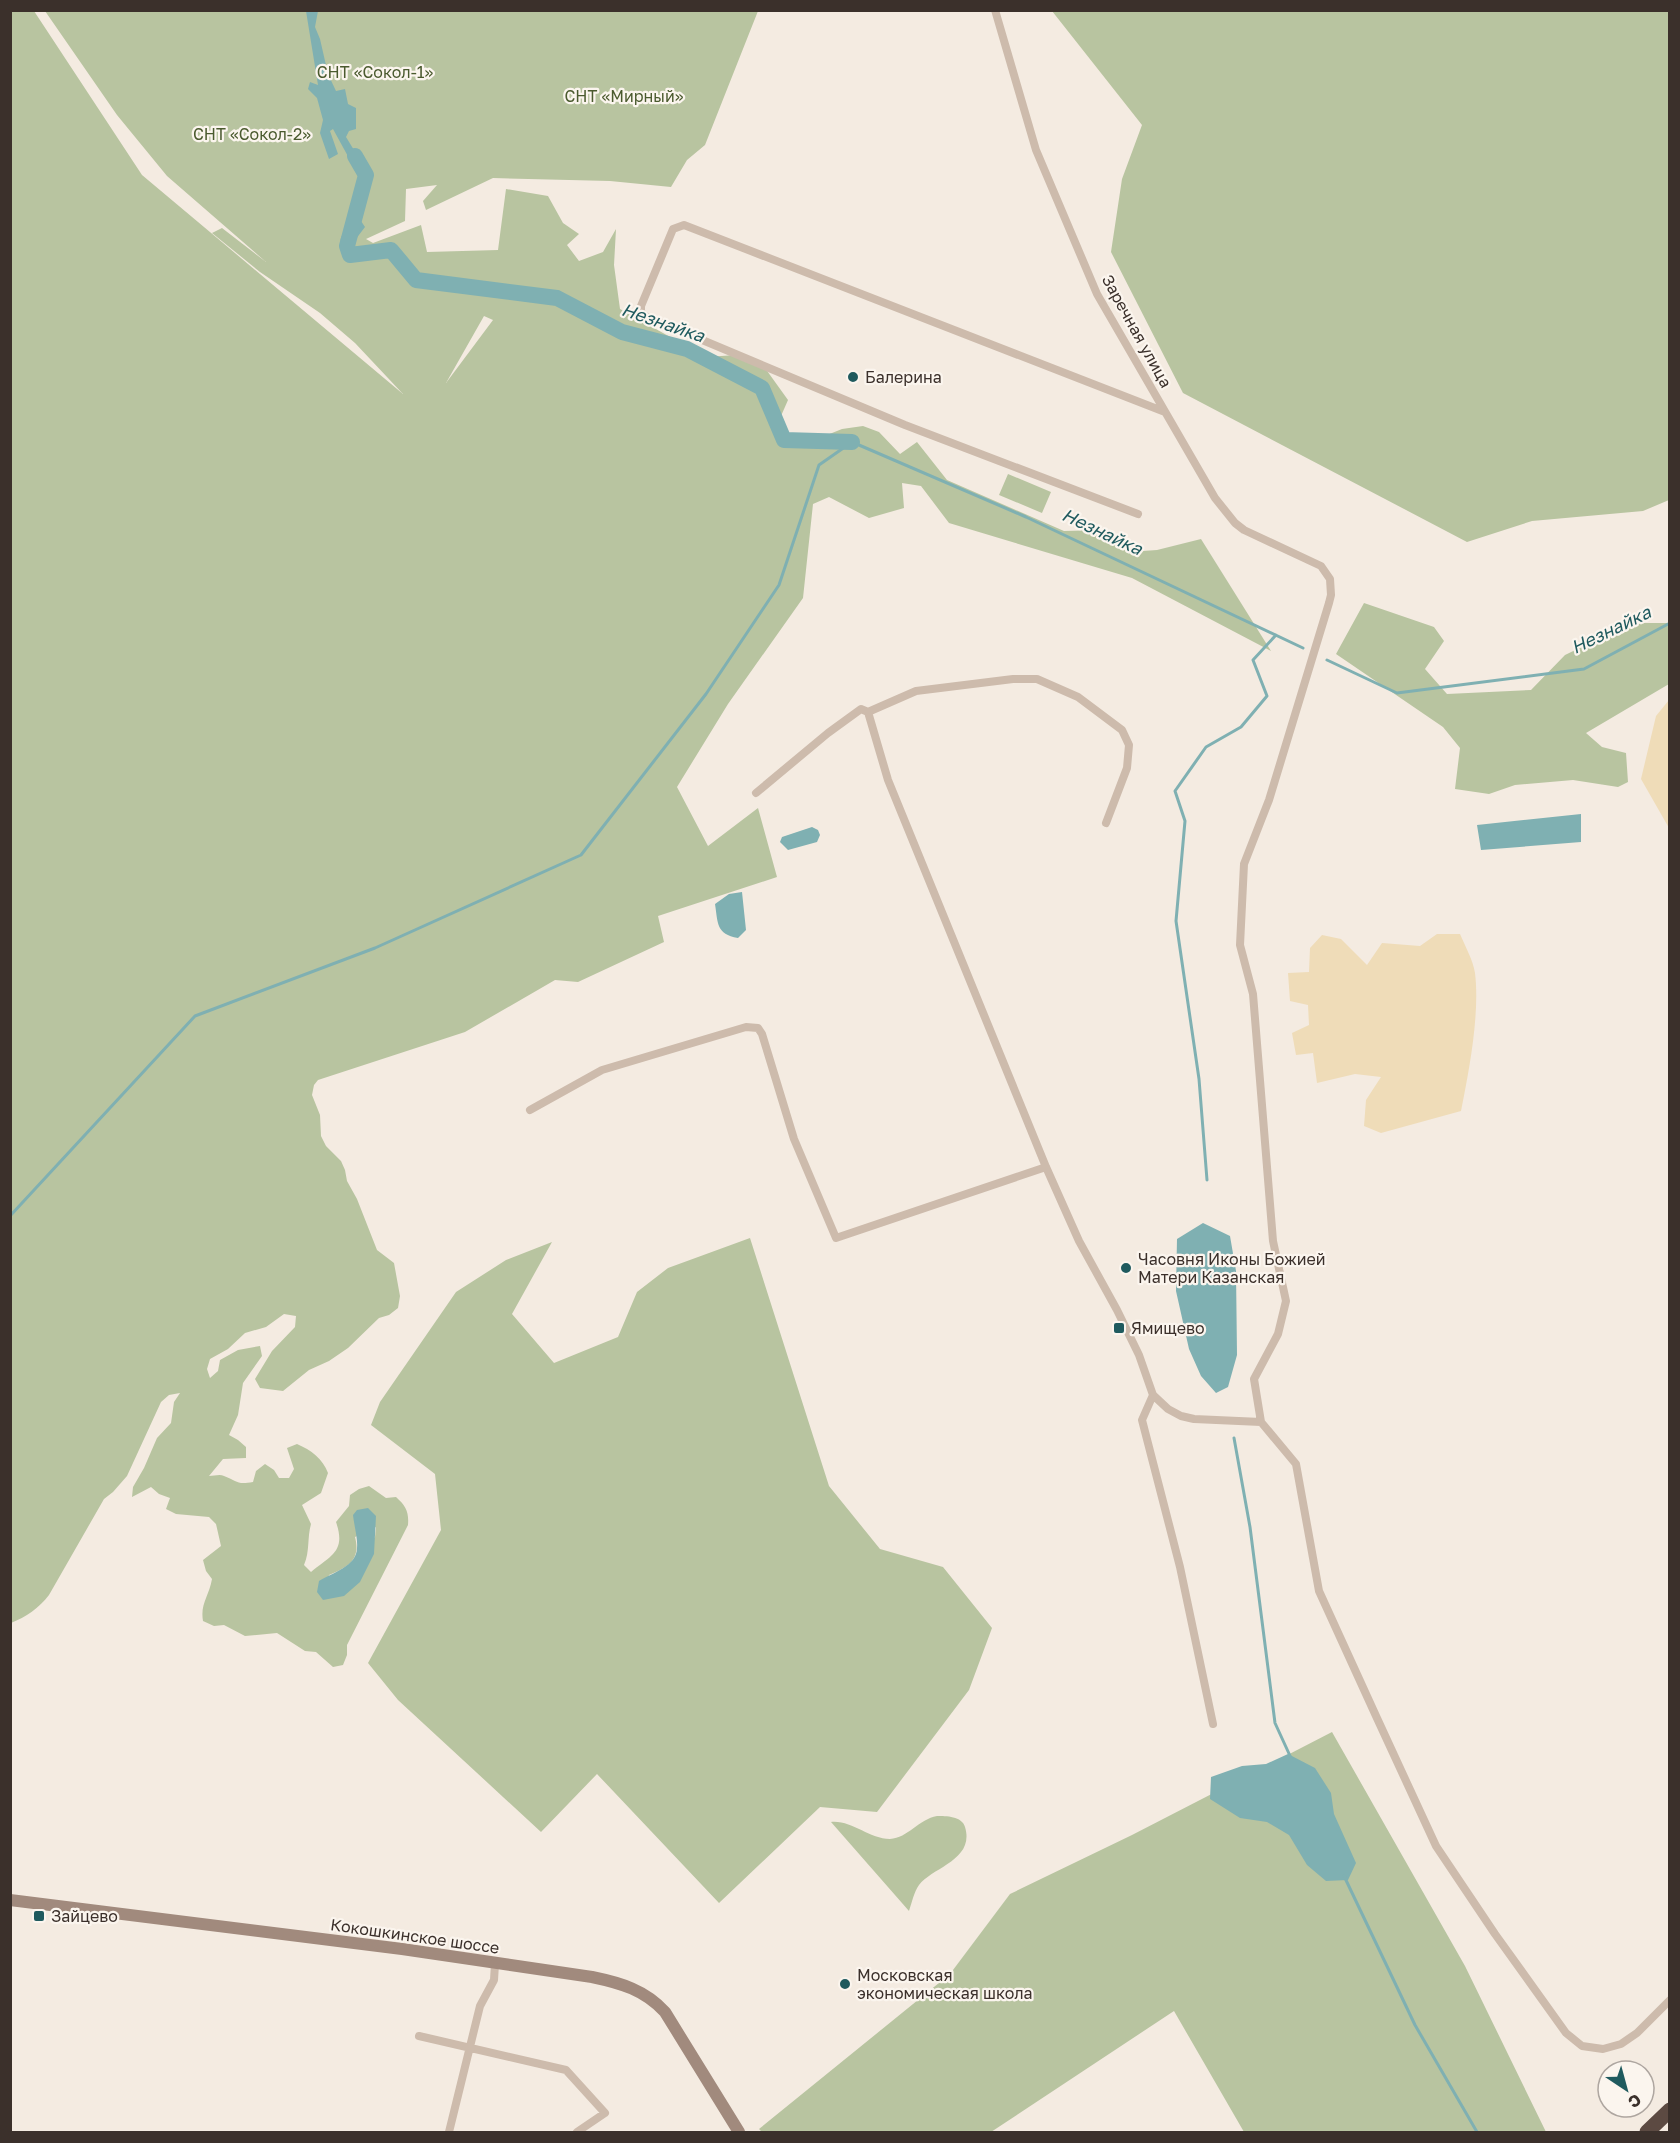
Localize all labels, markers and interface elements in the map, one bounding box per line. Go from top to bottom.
park label: СНТ «Сокол-1» [317,62,433,82]
park label: СНТ «Мирный» [564,86,684,106]
park label: СНТ «Сокол-2» [193,124,311,144]
street label: Заречная улица [1098,271,1176,391]
water label: Незнайка [619,298,708,347]
place label: Балерина [865,367,942,387]
marker: Балерина [846,370,860,384]
water label: Незнайка [1059,503,1147,560]
water label: Незнайка [1567,600,1655,658]
place label: Часовня Иконы Божией Матери Казанская [1138,1249,1326,1287]
marker: Часовня Иконы Божией Матери Казанская [1119,1261,1133,1275]
place label: Ямищево [1131,1318,1205,1338]
marker: Ямищево [1112,1321,1126,1335]
place label: Зайцево [51,1906,118,1926]
marker: Зайцево [32,1909,46,1923]
street label: Кокошкинское шоссе [329,1914,501,1958]
place label: Московская экономическая школа [857,1965,1033,2003]
marker: Московская экономическая школа [838,1977,852,1991]
north arrow [1596,2059,1656,2119]
text: С [1624,2090,1645,2113]

